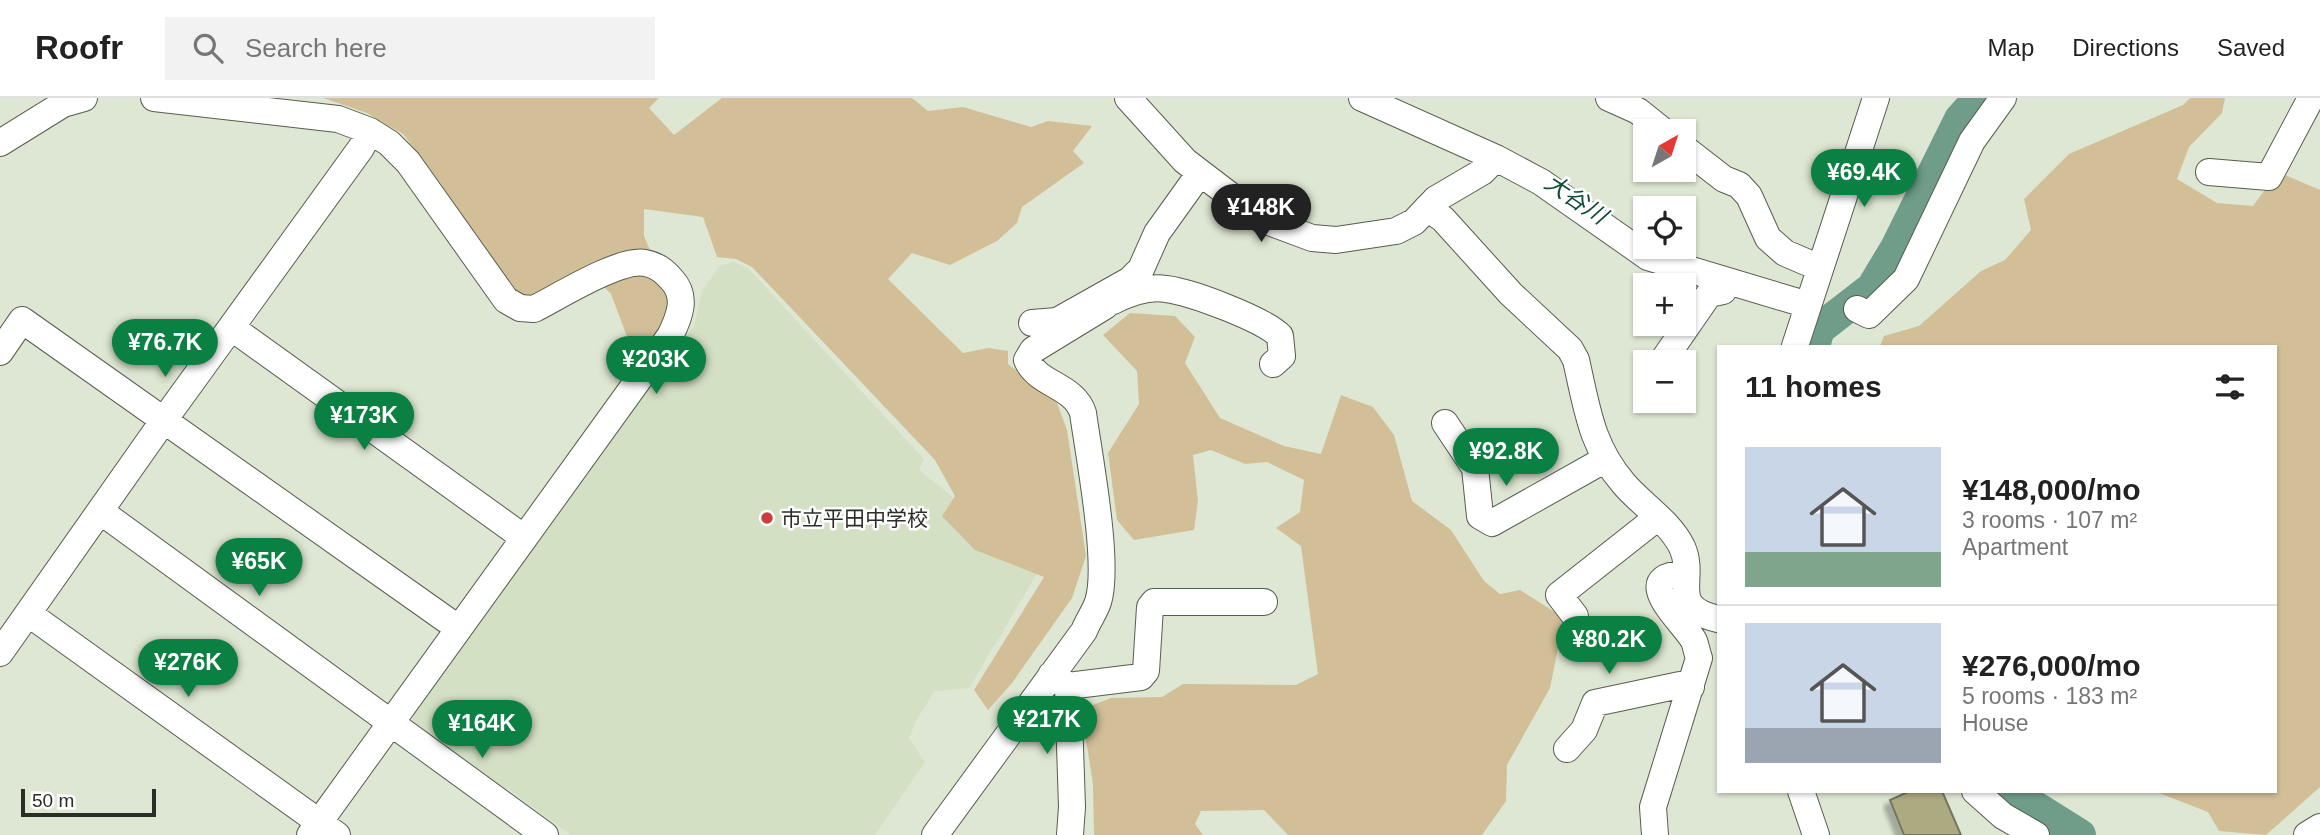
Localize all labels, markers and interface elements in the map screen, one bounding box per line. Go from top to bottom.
search box [165,17,655,80]
text: Roofr [35,29,123,66]
icon: search [189,29,227,67]
text: Search here [245,33,387,63]
text: Map [1988,34,2034,61]
text: Directions [2072,34,2179,61]
text: Saved [2217,34,2285,61]
north arrow [1633,119,1696,182]
map controls [1633,119,1696,413]
pin: ¥69.4K [1807,150,1921,209]
text: ¥69.4K [1827,159,1901,185]
water label: 大谷川 [1540,169,1614,231]
pin: ¥148K [1212,184,1310,244]
text: ¥148K [1227,194,1295,220]
button: locate [1633,196,1696,259]
button: + [1633,273,1696,336]
pin: ¥76.7K [108,320,222,379]
text: ¥76.7K [128,329,202,355]
pin: ¥203K [607,336,705,396]
text: ¥203K [622,346,690,372]
button: − [1633,350,1696,413]
icon: filters [2211,368,2249,406]
text: 11 homes [1745,370,1882,403]
pin: ¥173K [315,392,413,452]
text: ¥173K [330,402,398,428]
pin: ¥92.8K [1449,428,1563,488]
text: ¥92.8K [1469,438,1543,464]
text: ¥148,000/mo [1962,473,2140,506]
icon: home [1801,475,1885,559]
place label: 市立平田中学校 [781,507,928,530]
text: 3 rooms · 107 m² [1962,507,2137,533]
marker: 市立平田中学校 [759,510,775,526]
text: Apartment [1962,534,2068,560]
pin: ¥65K [218,538,300,598]
text: ¥65K [232,548,286,574]
pin: ¥80.2K [1552,616,1666,676]
text: ¥80.2K [1572,626,1646,652]
pin: ¥276K [139,640,237,699]
text: ¥276K [154,649,222,675]
text: ¥276,000/mo [1962,649,2140,682]
icon: home [1801,651,1885,735]
text: 5 rooms · 183 m² [1962,683,2137,709]
pin: ¥217K [998,696,1096,756]
pin: ¥164K [433,700,531,760]
text: ¥217K [1013,706,1081,732]
text: ¥164K [448,710,516,736]
text: House [1962,710,2028,736]
scale bar [21,786,156,818]
text: 50 m [32,790,74,811]

